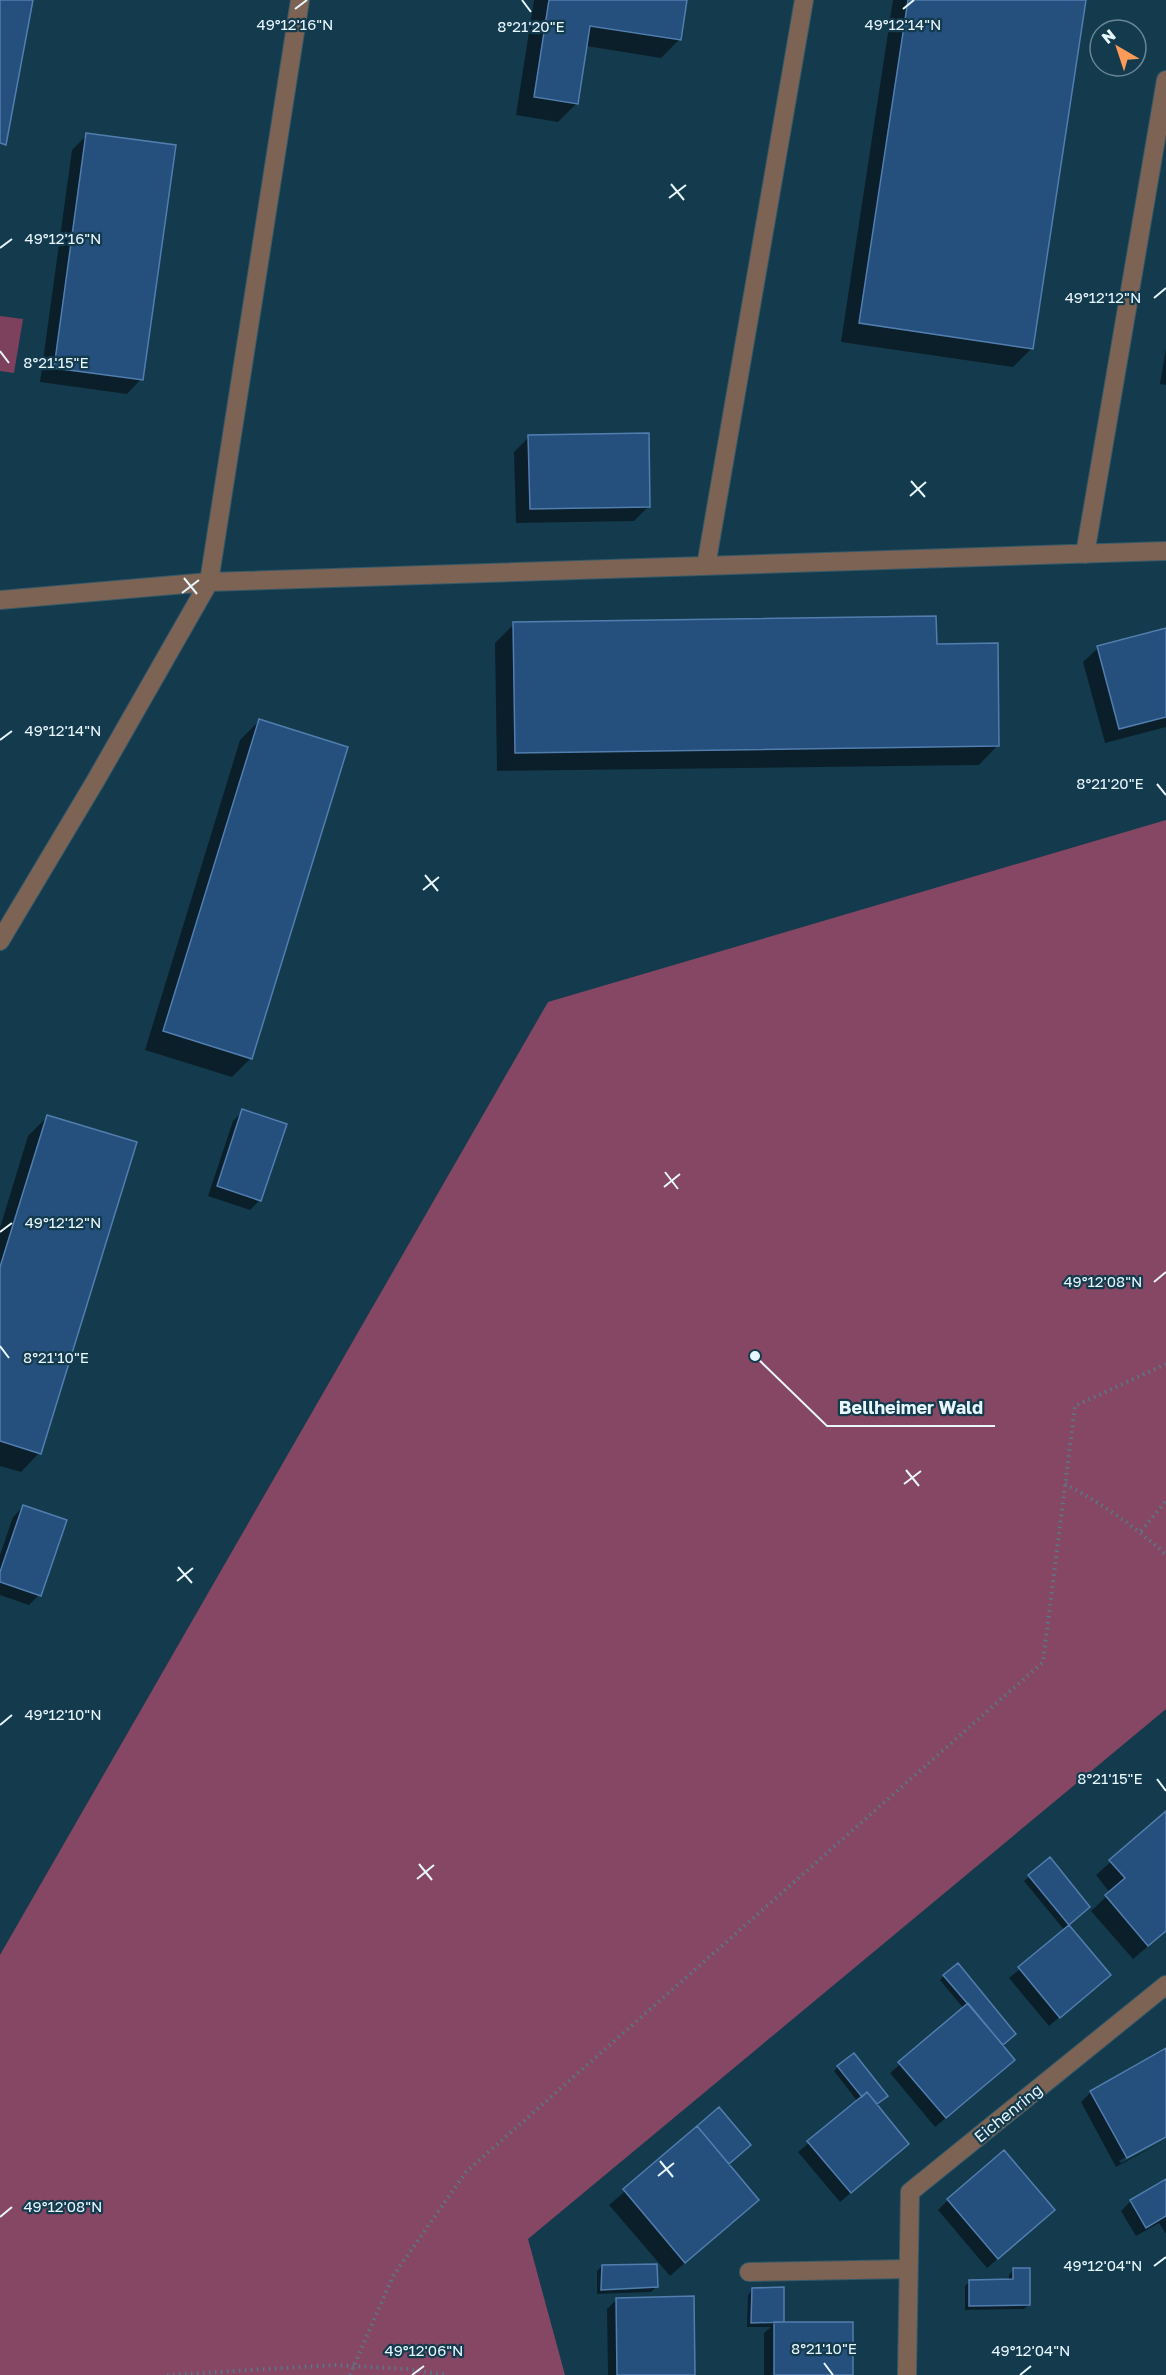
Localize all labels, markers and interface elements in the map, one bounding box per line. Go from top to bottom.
text: 49°12'16"N [257,15,333,33]
text: 49°12'14"N [864,15,942,33]
text: 8°21'20"E [497,17,565,35]
north arrow [1088,18,1148,78]
text: N [1098,25,1120,48]
text: 49°12'16"N [25,229,101,247]
text: 49°12'12"N [1065,288,1141,306]
text: 8°21'15"E [23,353,89,371]
text: 49°12'14"N [24,721,102,739]
text: 8°21'20"E [1076,774,1144,792]
text: 49°12'12"N [25,1213,101,1231]
text: 49°12'08"N [1063,1272,1143,1290]
text: 8°21'10"E [23,1348,89,1366]
callout: Bellheimer Wald [827,1390,995,1426]
text: Bellheimer Wald [839,1396,983,1418]
text: 49°12'10"N [24,1705,102,1723]
text: 8°21'15"E [1077,1769,1143,1787]
street label: Eichenring [970,2079,1046,2147]
text: 49°12'08"N [23,2197,103,2215]
text: 49°12'04"N [1063,2256,1143,2274]
text: 8°21'10"E [791,2339,857,2357]
text: 49°12'06"N [385,2341,463,2359]
text: 49°12'04"N [991,2341,1071,2359]

